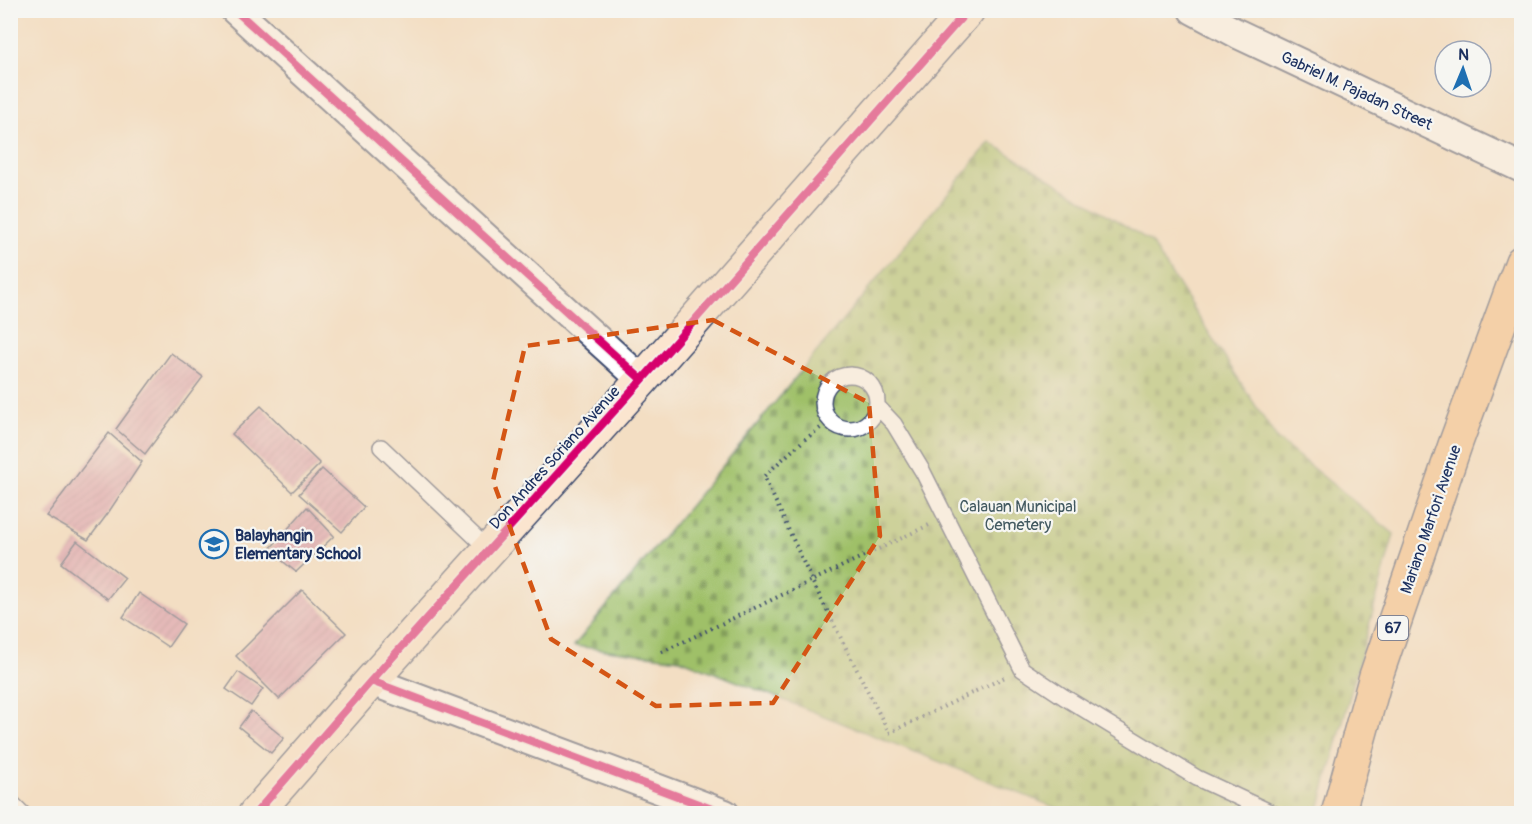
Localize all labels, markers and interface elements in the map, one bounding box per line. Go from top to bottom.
north arrow [1433,39,1493,99]
text: N [1458,45,1469,65]
street label: Gabriel M. Pajadan Street [1278,47,1436,135]
street label: Don Andres Soriano Avenue [485,382,625,534]
street label: Mariano Marfori Avenue [1396,442,1466,596]
park label: Calauan Municipal Cemetery [959,497,1077,535]
place label: Balayhangin Elementary School [235,526,362,564]
school or university icon: Balayhangin Elementary School [198,528,230,560]
road number: 67 [1378,616,1408,640]

